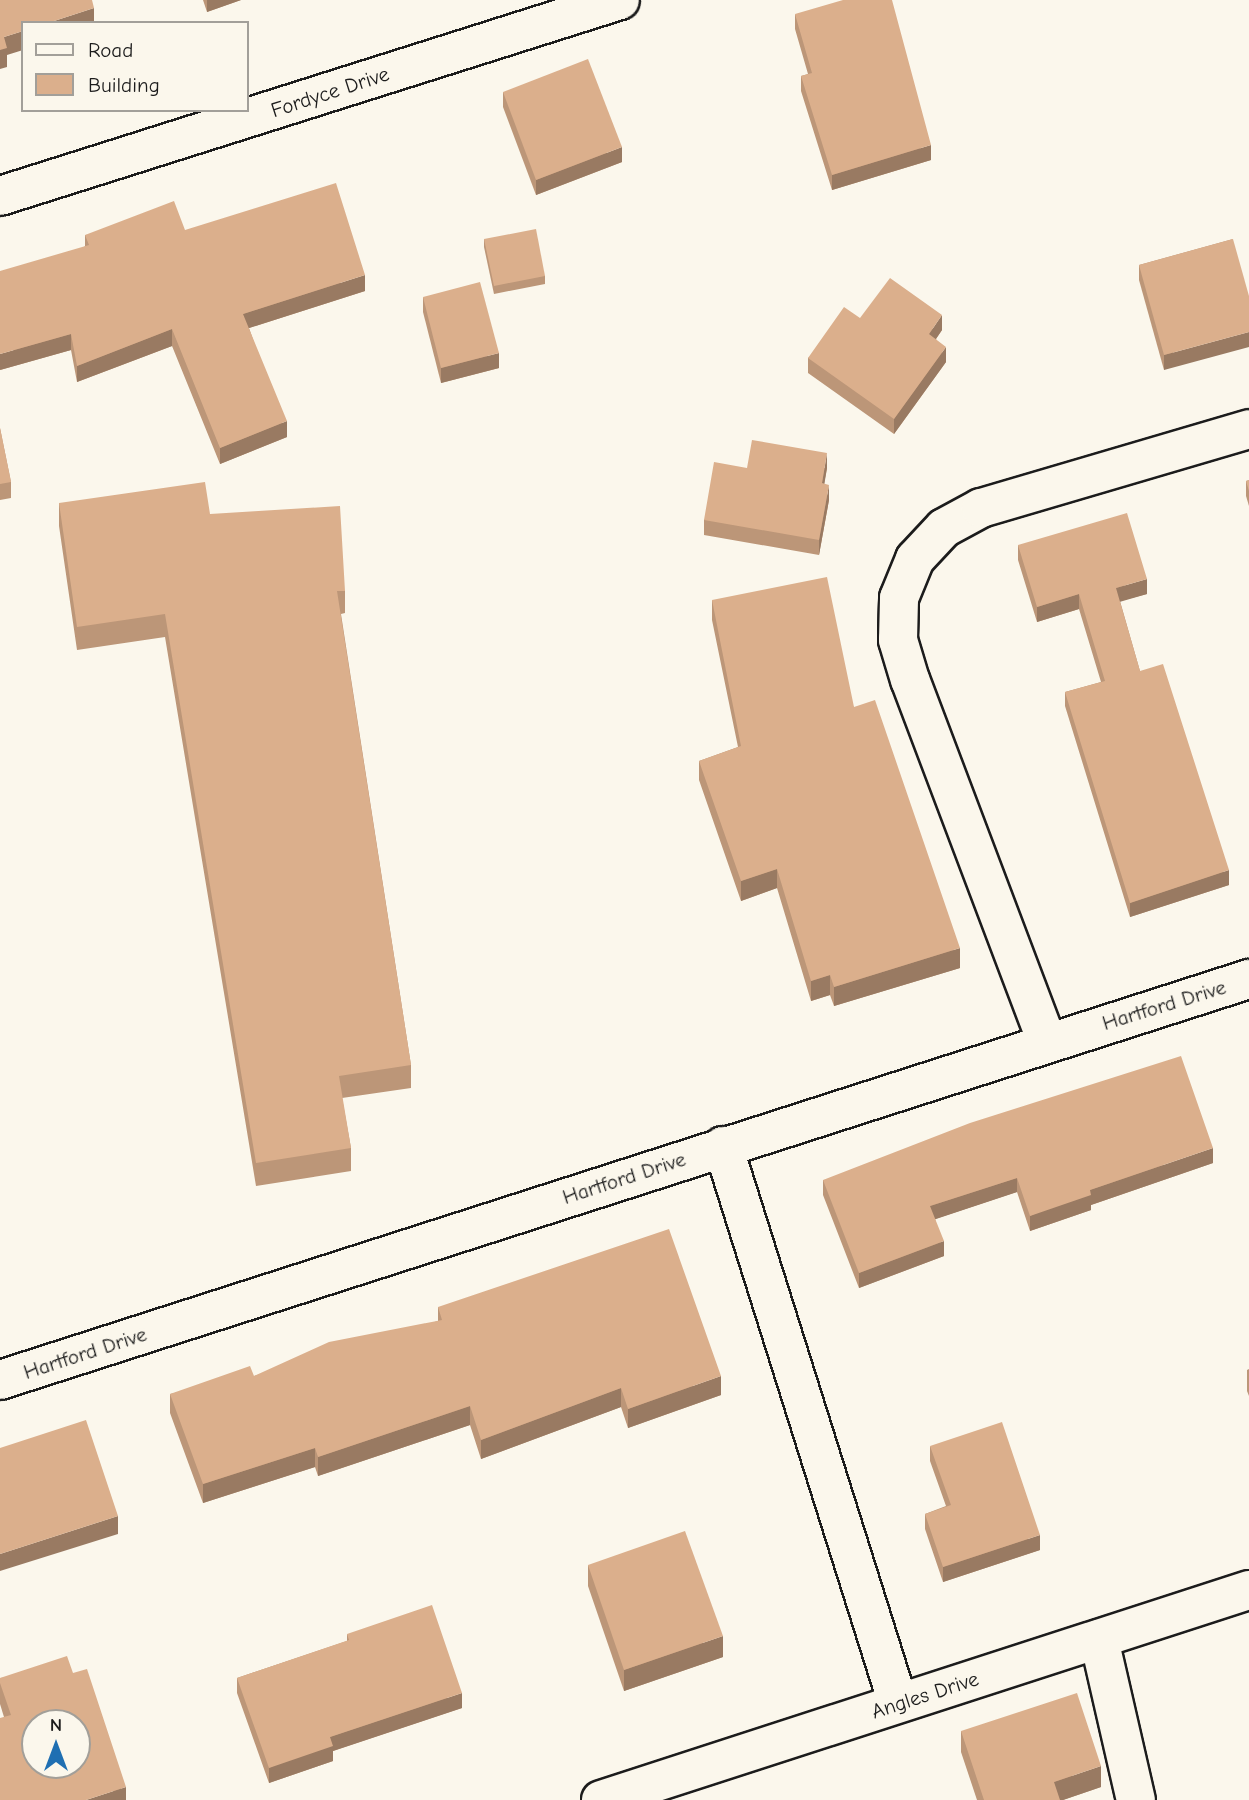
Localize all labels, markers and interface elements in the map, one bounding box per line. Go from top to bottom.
legend [21,21,248,112]
text: Road [88,38,133,62]
street label: Fordyce Drive [268,61,392,123]
text: Building [88,73,160,97]
street label: Hartford Drive [1099,974,1229,1036]
street label: Hartford Drive [559,1146,689,1210]
street label: Hartford Drive [20,1321,150,1385]
street label: Angles Drive [868,1666,982,1724]
north arrow [21,1709,91,1779]
text: N [50,1714,62,1736]

